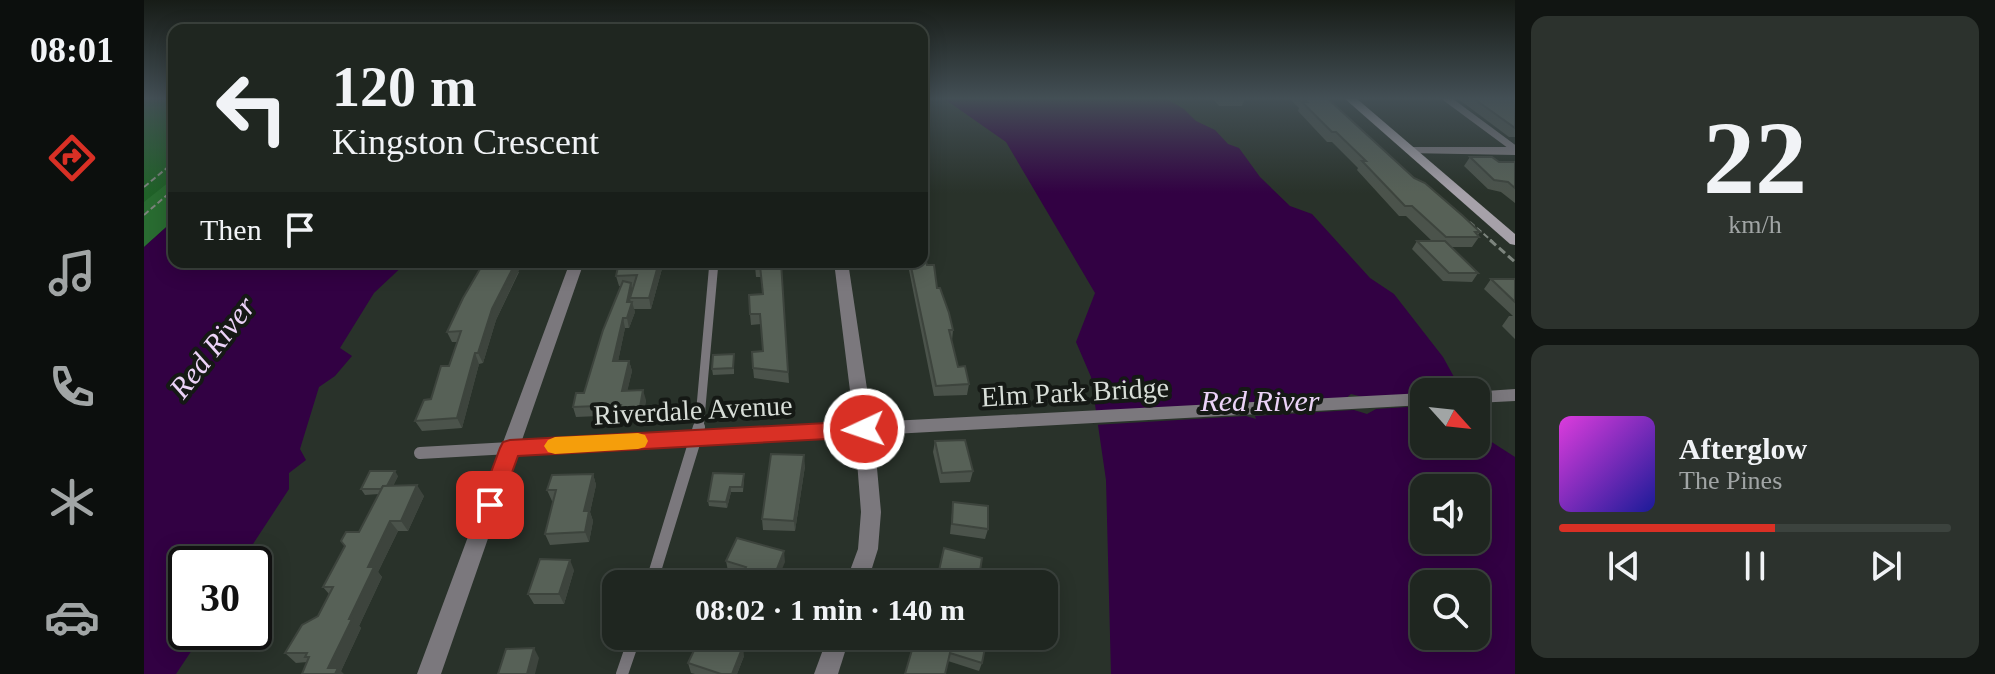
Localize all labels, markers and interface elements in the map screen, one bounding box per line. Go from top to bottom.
text: 08:01 [30,30,114,70]
icon: left [200,56,304,160]
text: 120 m [332,56,477,118]
text: 22 [1703,100,1807,215]
text: Kingston Crescent [332,122,599,162]
icon: directions [44,130,100,186]
icon: arrive [278,208,322,252]
text: km/h [1728,210,1782,239]
text: Then [200,213,262,246]
icon: music [44,245,100,301]
water label: Red River [162,290,262,405]
icon: phone [44,359,100,415]
street label: Elm Park Bridge [980,372,1170,412]
north arrow [1410,378,1490,458]
map controls [1410,378,1490,650]
water label: Red River [1199,384,1320,417]
position arrow [822,387,906,471]
street label: Riverdale Avenue [593,389,793,431]
text: Afterglow [1679,432,1807,465]
text: The Pines [1679,466,1782,495]
pin [456,471,524,539]
icon: climate [44,474,100,530]
button: sound [1410,474,1490,554]
icon: arrive [468,483,512,527]
icon: previous [1602,544,1646,588]
icon: pause [1733,544,1777,588]
icon: next [1864,544,1908,588]
speed limit sign: 30 [168,546,272,650]
button: search [1410,570,1490,650]
icon: car [44,589,100,645]
text: 08:02 · 1 min · 140 m [695,593,965,626]

